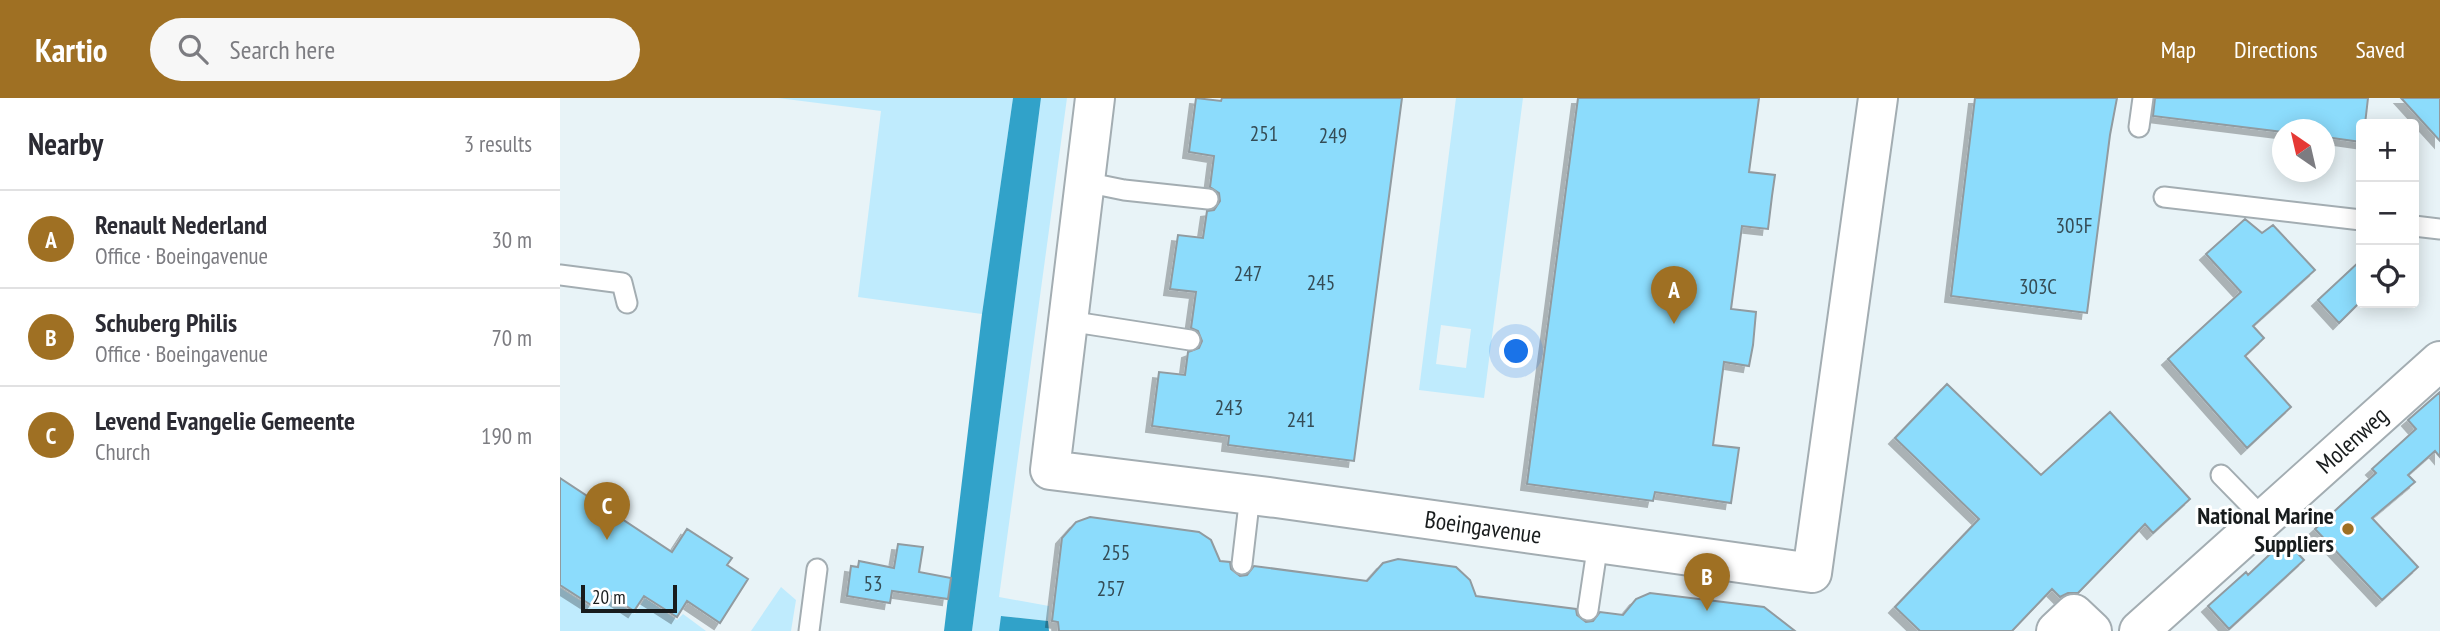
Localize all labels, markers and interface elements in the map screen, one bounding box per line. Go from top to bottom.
search box [150,18,640,81]
text: Kartio [35,28,108,71]
icon: search [174,30,212,68]
text: Search here [230,33,335,66]
text: Map [2161,34,2196,65]
text: Directions [2234,34,2318,65]
text: Saved [2356,34,2405,65]
north arrow [2272,119,2335,182]
map controls [2356,119,2419,308]
button: + [2356,119,2419,182]
house number: 251 [1250,120,1278,147]
house number: 249 [1319,122,1347,149]
text: Nearby [28,124,103,163]
text: 3 results [464,129,532,158]
button: − [2356,182,2419,245]
text: Renault Nederland [95,208,267,241]
house number: 305F [2055,212,2093,239]
text: A [45,225,57,254]
text: 30 m [491,225,532,254]
text: Office · Boeingavenue [95,241,268,270]
button: locate [2356,245,2419,308]
house number: 247 [1234,260,1262,287]
pin: A [1651,266,1697,324]
house number: 245 [1307,269,1335,296]
house number: 303C [2019,273,2057,300]
text: Schuberg Philis [95,306,237,339]
text: B [45,323,57,352]
text: 70 m [491,323,532,352]
your location [1499,334,1533,368]
text: Office · Boeingavenue [95,339,268,368]
house number: 243 [1215,394,1243,421]
street label: Molenweg [2310,400,2394,480]
text: Levend Evangelie Gemeente [95,404,355,437]
house number: 241 [1287,406,1315,433]
text: C [46,421,56,450]
text: 190 m [481,421,532,450]
text: Church [95,437,150,466]
pin: C [584,482,630,540]
place label: National Marine Suppliers [2197,500,2334,559]
street label: Boeingavenue [1423,503,1543,551]
marker: National Marine Suppliers [2340,521,2356,537]
house number: 255 [1102,539,1130,566]
pin: B [1684,553,1730,611]
house number: 53 [864,570,882,597]
house number: 257 [1097,575,1125,602]
scale bar [581,582,677,614]
text: 20 m [592,585,626,609]

